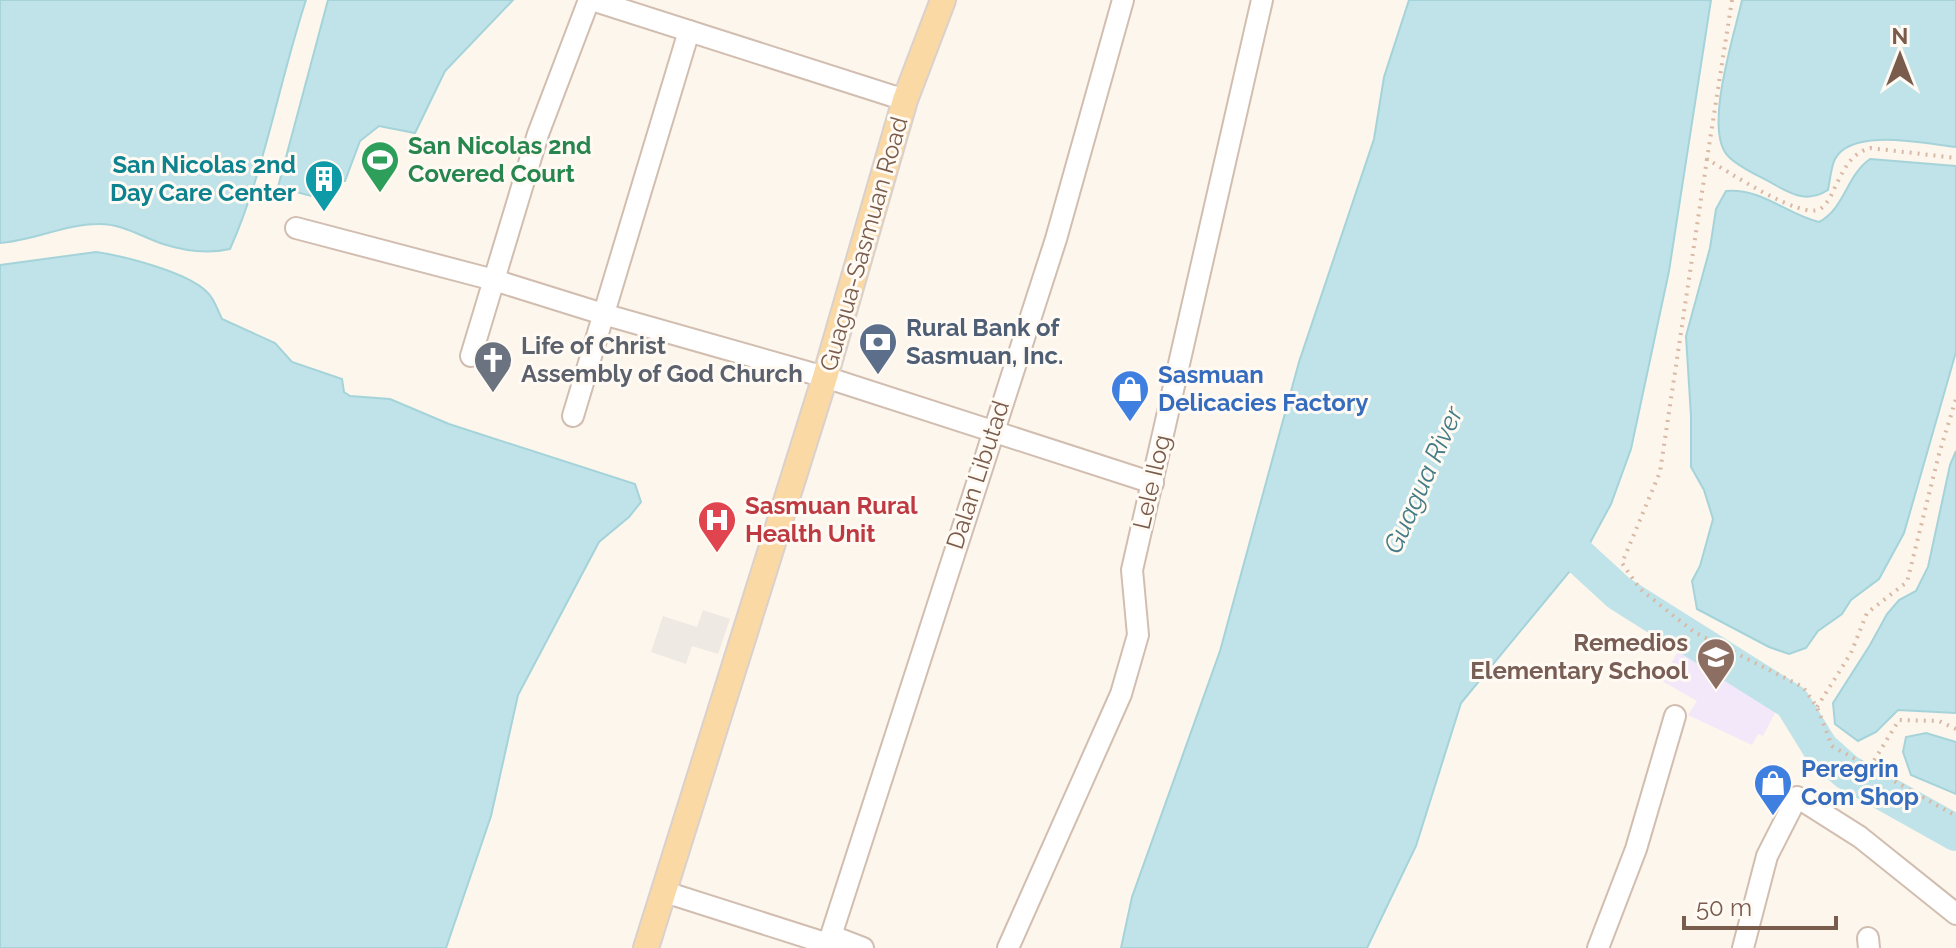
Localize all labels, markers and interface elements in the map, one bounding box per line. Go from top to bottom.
north arrow [1860,16,1940,96]
text: N [1892,23,1908,49]
street label: Guagua-Sasmuan Road [813,113,914,374]
place label: San Nicolas 2nd Covered Court [408,131,592,188]
sports icon: San Nicolas 2nd Covered Court [359,139,401,194]
place label: San Nicolas 2nd Day Care Center [110,150,296,207]
building icon: San Nicolas 2nd Day Care Center [303,158,345,213]
place label: Rural Bank of Sasmuan, Inc. [906,313,1063,370]
bank icon: Rural Bank of Sasmuan, Inc. [857,321,899,376]
place label: Life of Christ Assembly of God Church [521,331,803,388]
church icon: Life of Christ Assembly of God Church [472,339,514,394]
place label: Sasmuan Delicacies Factory [1158,360,1368,417]
shop icon: Sasmuan Delicacies Factory [1109,368,1151,423]
street label: Dalan Libutad [940,397,1015,553]
water label: Guagua River [1377,401,1469,558]
street label: Lele Ilog [1127,432,1176,532]
place label: Sasmuan Rural Health Unit [745,491,918,548]
hospital icon: Sasmuan Rural Health Unit [696,499,738,554]
place label: Remedios Elementary School [1470,628,1688,685]
school or university icon: Remedios Elementary School [1695,636,1737,691]
place label: Peregrin Com Shop [1801,754,1919,811]
shop icon: Peregrin Com Shop [1752,762,1794,817]
scale bar [1684,880,1836,930]
text: 50 m [1696,893,1752,922]

